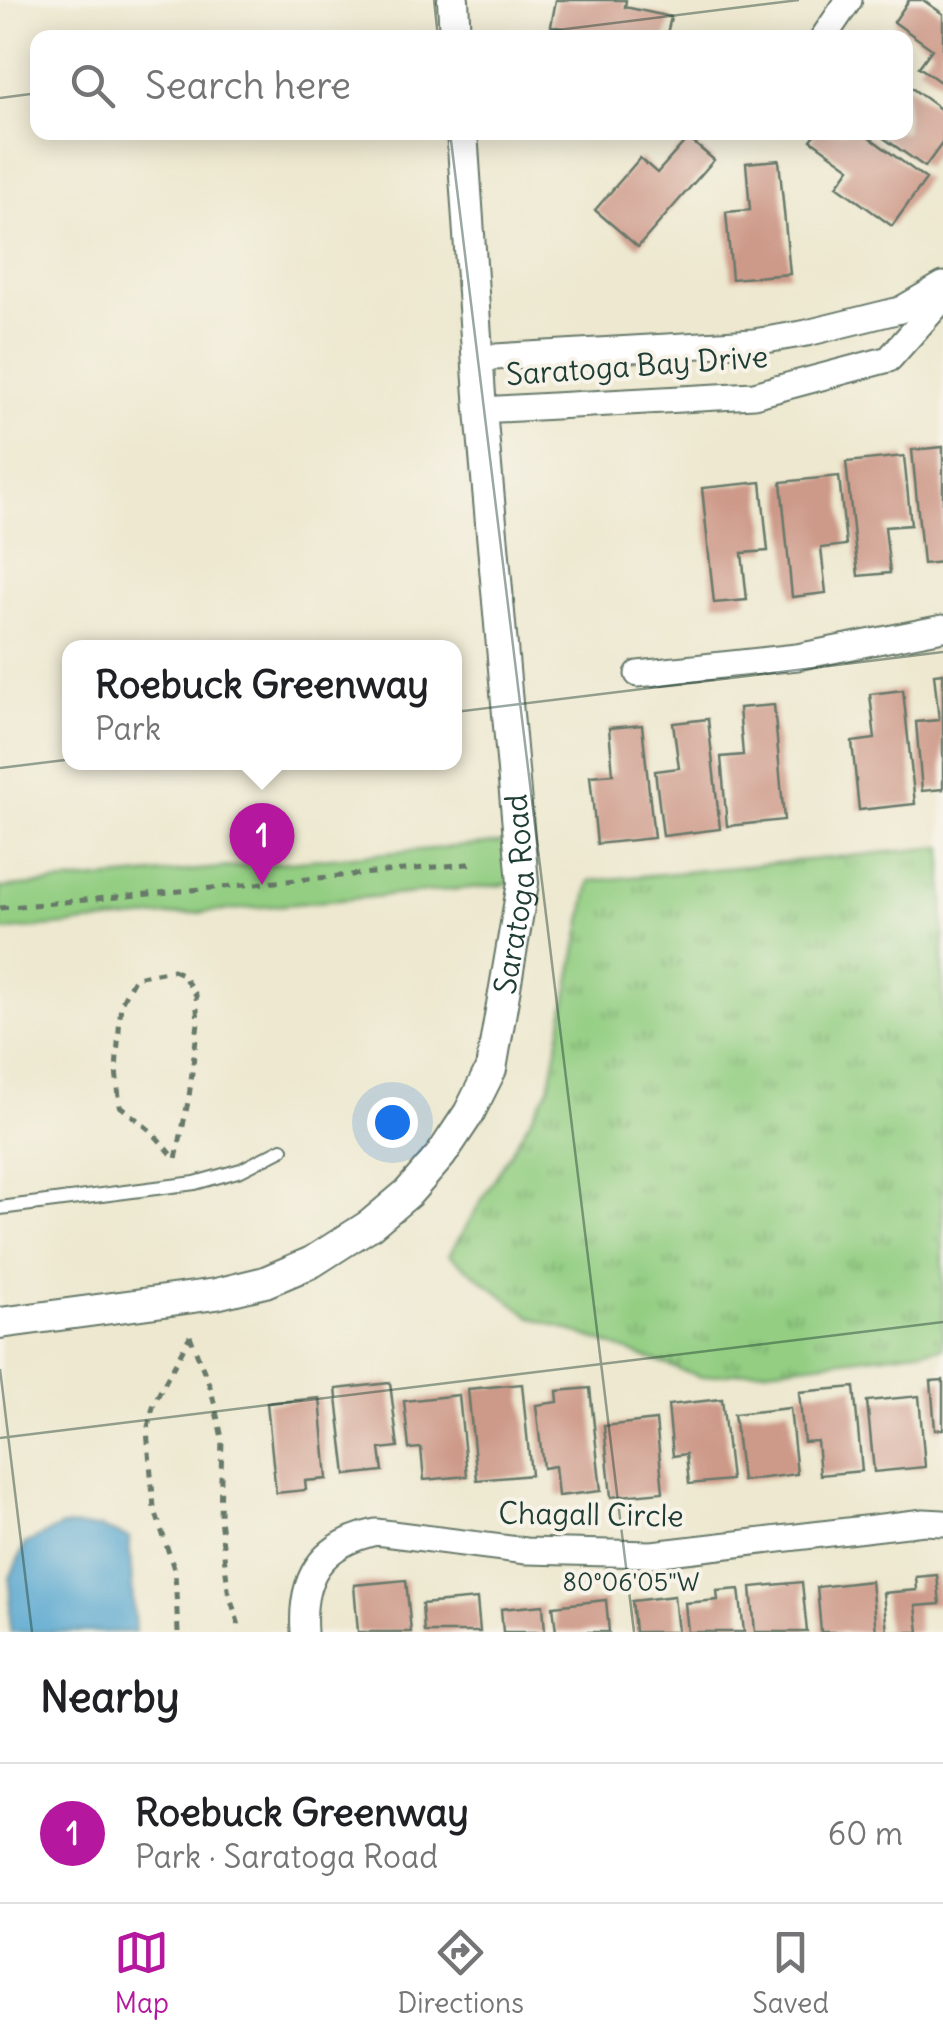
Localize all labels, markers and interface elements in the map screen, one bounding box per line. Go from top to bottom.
search box [30,30,913,140]
icon: search [65,58,120,113]
text: Search here [145,62,351,109]
street label: Saratoga Bay Drive [505,337,769,393]
popup [62,640,462,770]
text: Roebuck Greenway [95,661,429,708]
text: Park [95,708,161,749]
street label: Saratoga Road [485,793,542,997]
pin: 1 [230,802,294,885]
your location [367,1097,418,1148]
street label: Chagall Circle [498,1493,684,1535]
text: 80°06'05"W [563,1566,699,1598]
text: Nearby [40,1671,179,1723]
text: Roebuck Greenway [135,1789,469,1836]
text: 1 [66,1813,79,1854]
text: 60 m [828,1813,903,1854]
text: Park · Saratoga Road [135,1836,438,1877]
tab: Map [114,1925,169,2021]
tab: Directions [397,1925,524,2021]
tab: Saved [752,1925,829,2021]

